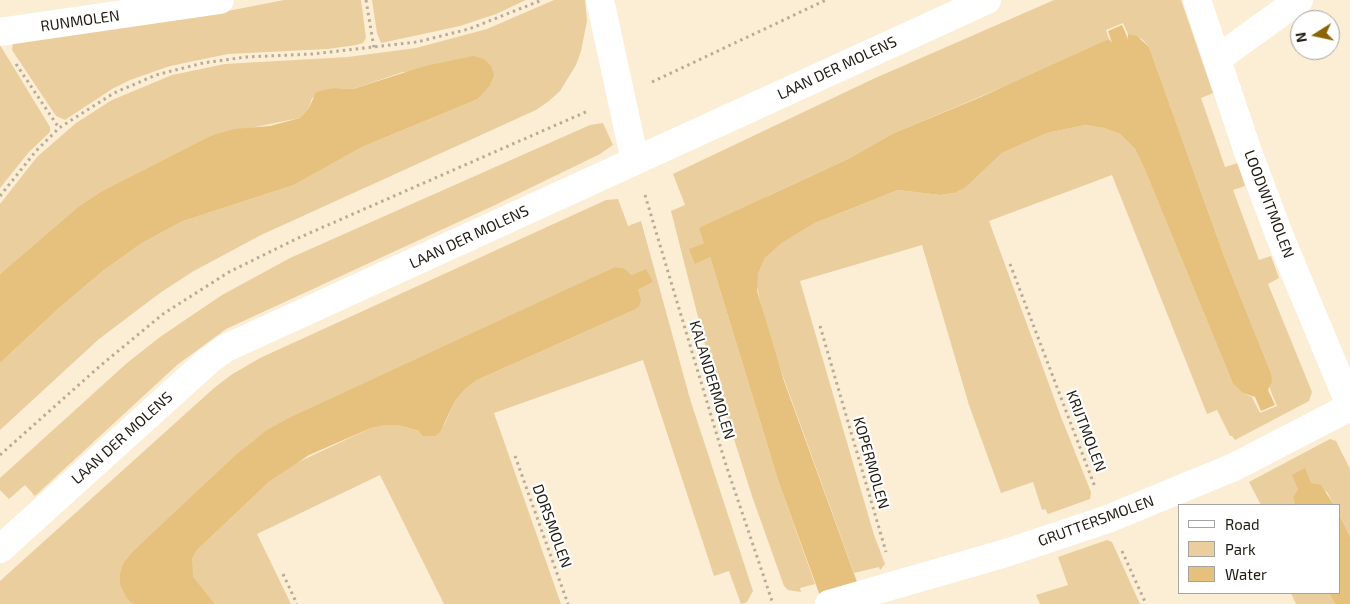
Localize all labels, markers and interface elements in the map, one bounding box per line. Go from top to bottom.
street label: RUNMOLEN [39,7,121,35]
north arrow [1290,10,1340,60]
text: N [1291,31,1310,44]
street label: LAAN DER MOLENS [774,32,900,104]
street label: LOODWITMOLEN [1240,147,1298,261]
street label: LAAN DER MOLENS [406,201,532,273]
street label: KALANDERMOLEN [685,318,739,442]
street label: LAAN DER MOLENS [68,388,176,488]
street label: KRIJTMOLEN [1062,388,1110,474]
street label: KOPERMOLEN [849,415,893,511]
street label: DORSMOLEN [529,482,575,570]
street label: GRUTTERSMOLEN [1036,492,1156,550]
legend [1178,504,1340,594]
text: Road [1225,515,1260,533]
text: Park [1225,540,1256,558]
text: Water [1225,565,1267,583]

